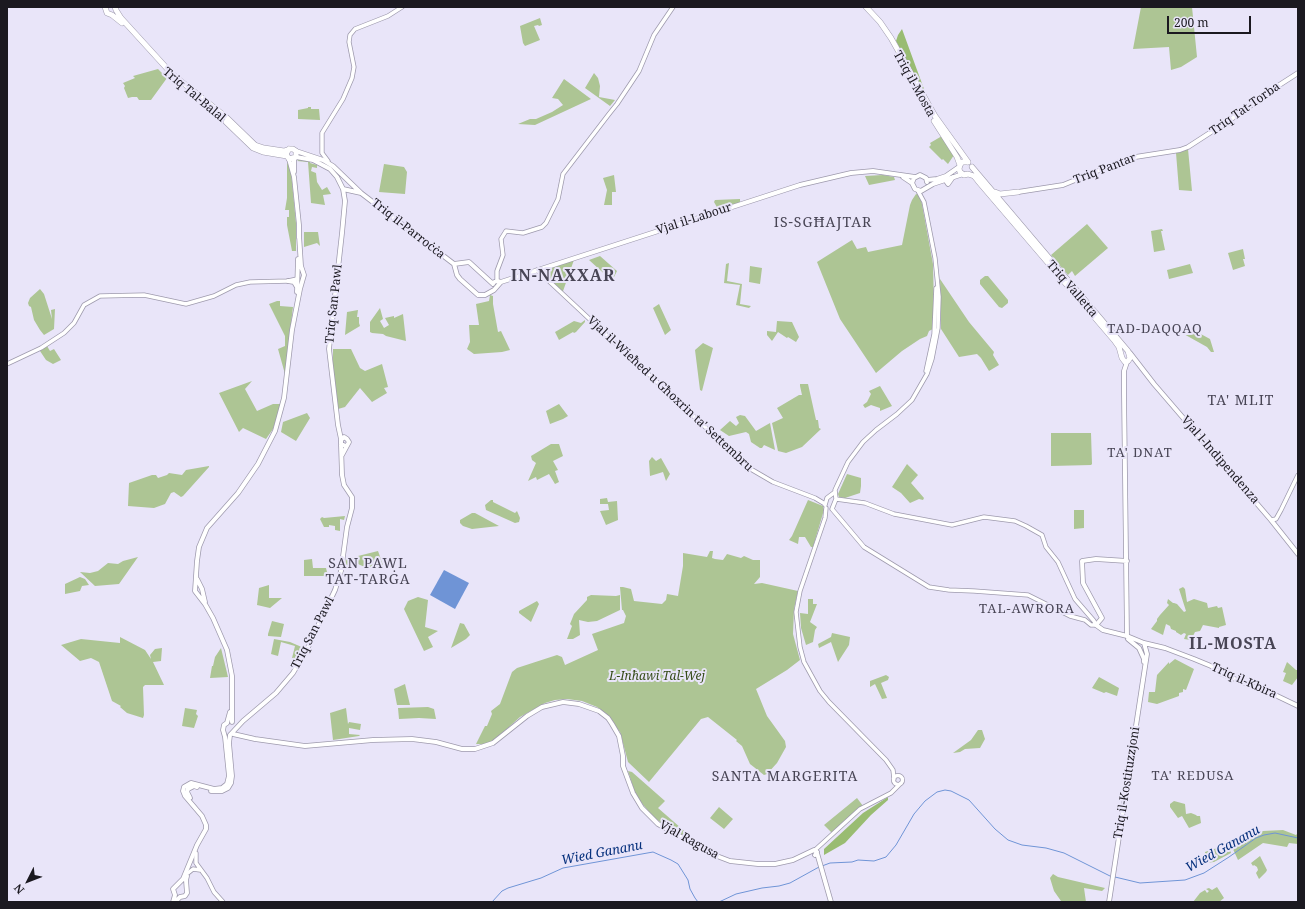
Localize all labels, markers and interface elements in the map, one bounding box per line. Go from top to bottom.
scale bar [1169,8,1253,34]
text: 200 m [1174,14,1209,31]
street label: Triq il-Mosta [890,49,938,119]
street label: Triq Tal-Balal [160,65,228,125]
street label: Triq Tat-Torba [1207,79,1283,139]
street label: Triq Pantar [1072,151,1138,187]
street label: Triq il-Parroċċa [368,196,448,262]
street label: Vjal il-Labour [655,200,733,238]
district label: IS-SGĦAJTAR [774,215,872,231]
street label: Triq Valletta [1043,258,1101,320]
street label: Triq San Pawl [323,264,345,344]
district label: IN-NAXXAR [511,266,615,286]
street label: Vjal il-Wieħed u Għoxrin ta' Settembru [584,313,756,475]
district label: TAD-DAQQAQ [1107,321,1203,337]
district label: TA' MLIT [1208,393,1274,409]
street label: Vjal l-Indipendenza [1178,413,1262,507]
district label: TA' DNAT [1107,445,1173,461]
district label: SAN PAWL TAT-TARĠA [325,556,411,588]
street label: Triq San Pawl [289,594,337,672]
district label: TAL-AWRORA [979,601,1075,617]
district label: IL-MOSTA [1189,634,1277,654]
street label: Triq il-Kbira [1209,660,1279,702]
park label: L-Inħawi Tal-Wej [609,670,705,684]
street label: Triq il-Kostituzzjoni [1111,726,1143,840]
district label: TA' REDUSA [1152,768,1234,784]
district label: SANTA MARGERITA [712,769,858,785]
street label: Vjal Ragusa [657,818,721,862]
water label: Wied Gananu [1183,822,1263,876]
water label: Wied Gananu [560,837,644,869]
north arrow [8,861,48,901]
text: N [10,881,27,898]

